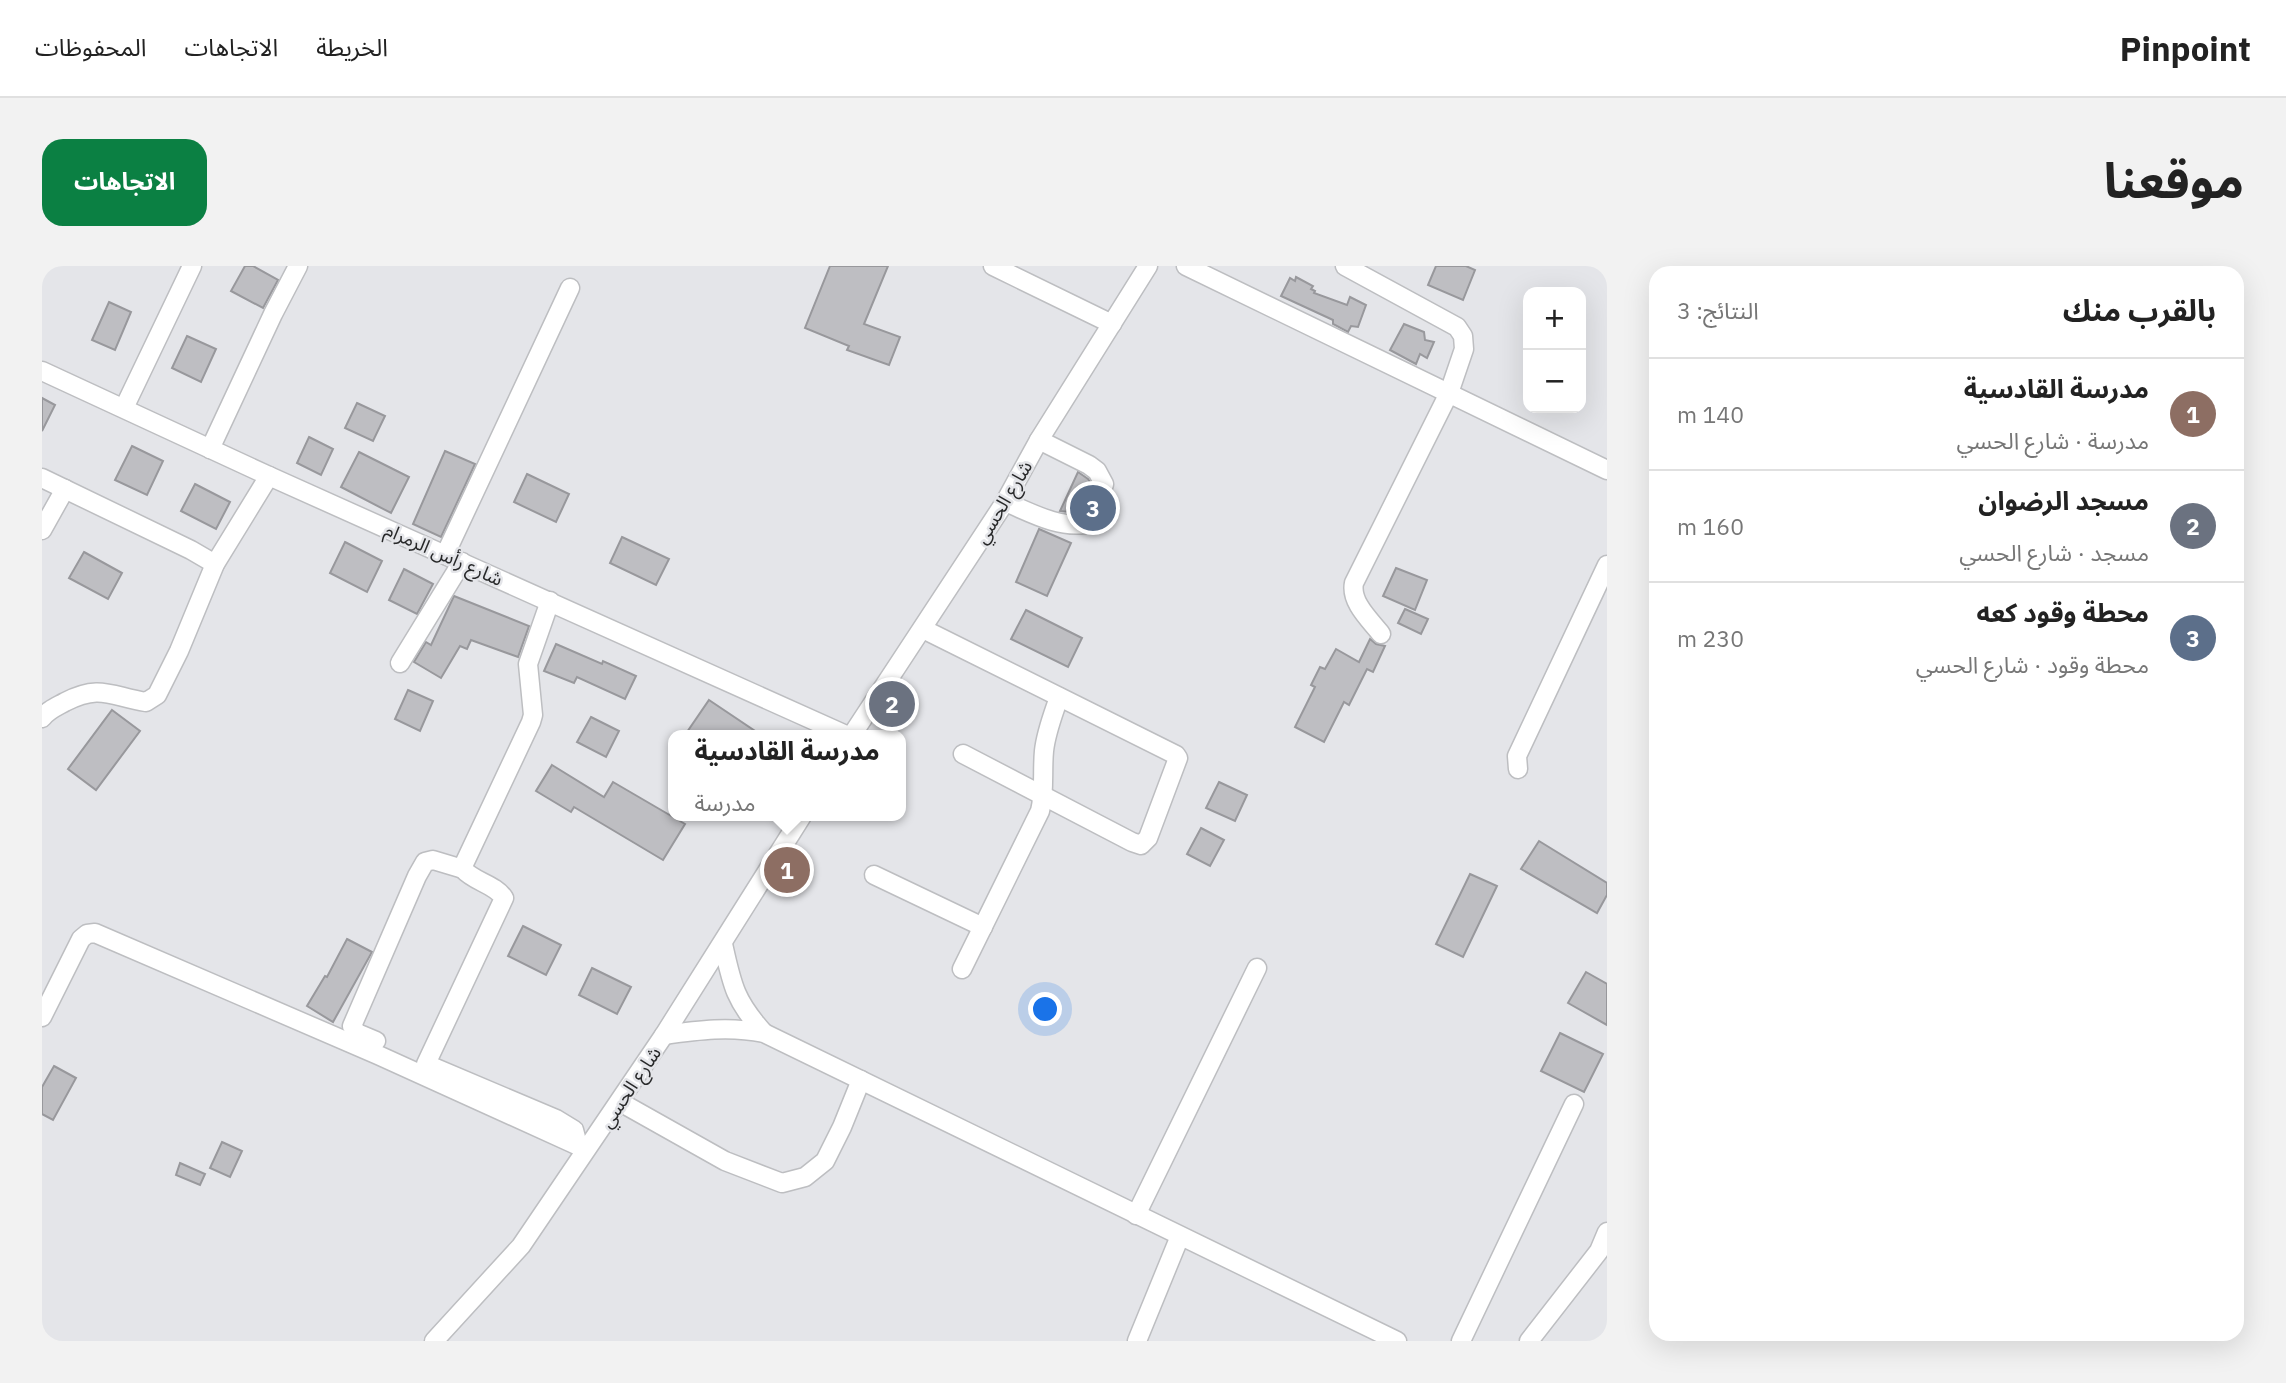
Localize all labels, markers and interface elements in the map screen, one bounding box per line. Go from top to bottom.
text: Pinpoint [2120,27,2251,70]
text: المحفوظات [35,31,146,63]
text: الاتجاهات [184,31,278,63]
text: الخريطة [316,31,388,63]
button: الاتجاهات [42,139,207,226]
text: موقعنا [2104,148,2244,211]
map controls [1523,287,1586,413]
button: + [1523,287,1586,350]
text: بالقرب منك [2063,290,2216,329]
text: النتائج: 3 [1677,295,1759,325]
button: − [1523,350,1586,413]
text: مدرسة القادسية [1964,371,2149,405]
text: 140 m [1677,399,1744,429]
text: 1 [2186,399,2200,429]
text: مدرسة · شارع الحسي [1957,425,2149,455]
street label: شارع الحسي [969,456,1040,550]
pin: 3 [1070,482,1116,534]
text: مسجد الرضوان [1978,483,2149,517]
text: 160 m [1677,511,1744,541]
text: 2 [2186,511,2200,541]
street label: شارع رأس الرمرام [380,517,507,594]
text: مسجد · شارع الحسي [1959,537,2149,567]
text: محطة وقود كعه [1977,595,2149,629]
text: 230 m [1677,623,1744,653]
text: 3 [2186,623,2200,653]
text: محطة وقود · شارع الحسي [1916,649,2149,679]
pin: 2 [869,678,915,730]
popup [668,730,906,821]
text: مدرسة القادسية [694,733,880,767]
text: مدرسة [694,787,756,817]
pin: 1 [764,844,810,896]
your location [1028,992,1062,1026]
street label: شارع الحسي [594,1042,669,1134]

